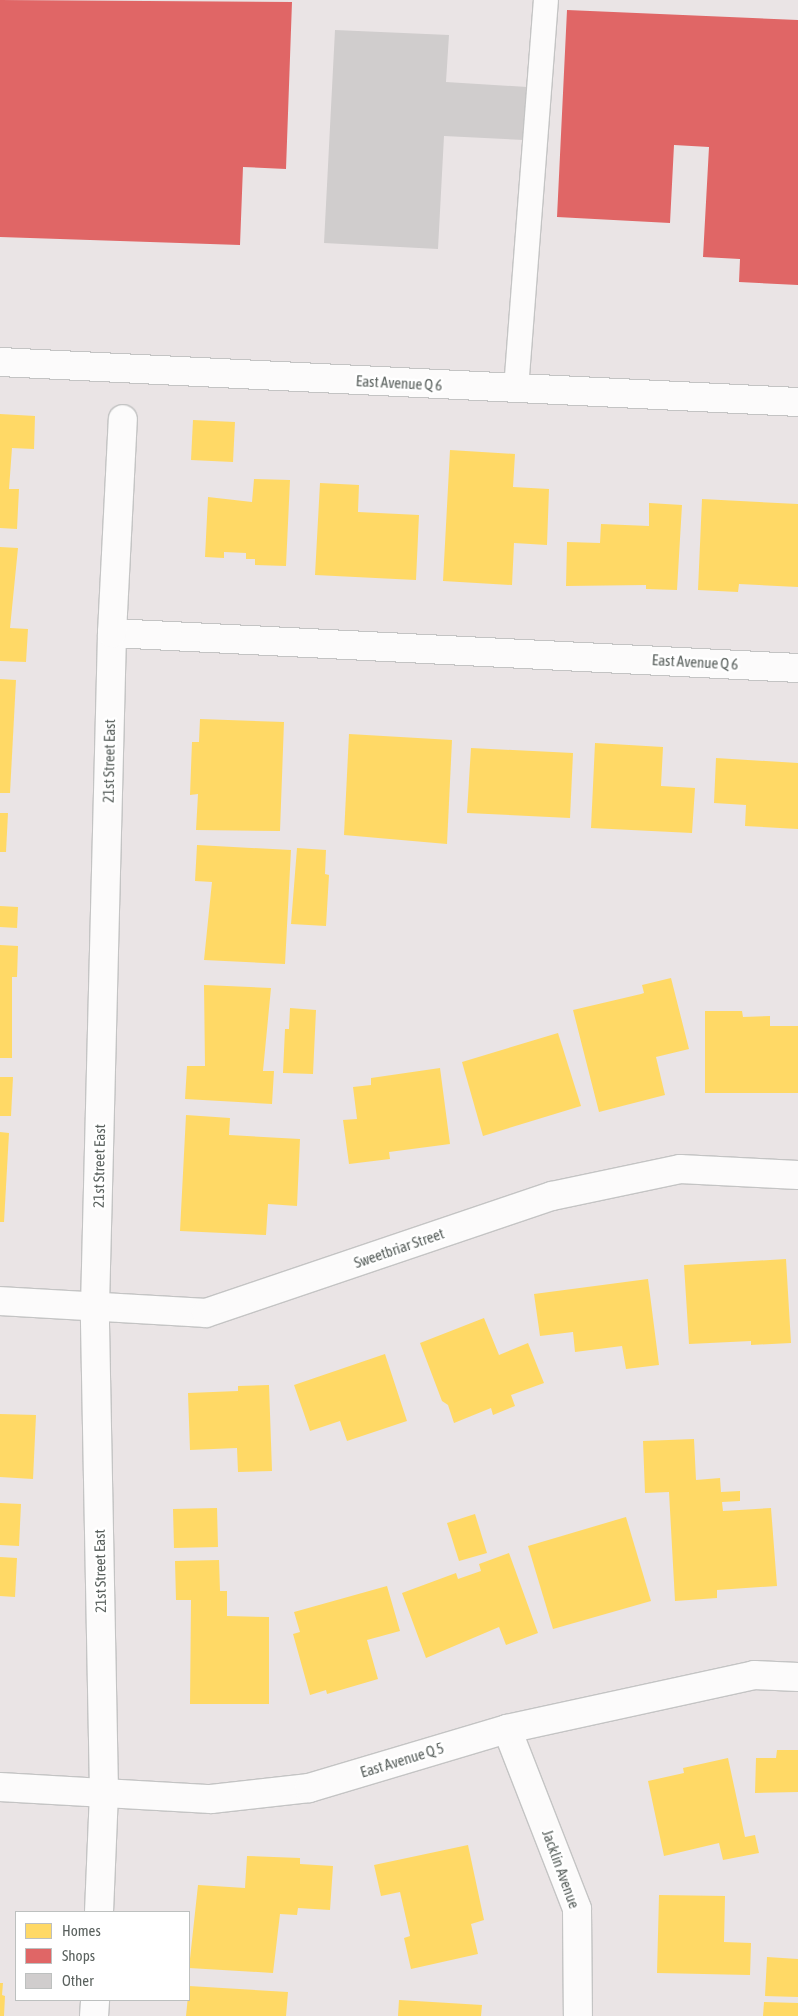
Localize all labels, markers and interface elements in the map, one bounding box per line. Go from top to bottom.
street label: East Avenue Q 6 [355,372,443,394]
street label: East Avenue Q 6 [651,651,739,673]
street label: 21st Street East [99,719,119,803]
street label: 21st Street East [89,1124,109,1208]
street label: Sweetbriar Street [352,1224,446,1272]
street label: 21st Street East [90,1529,110,1613]
street label: East Avenue Q 5 [358,1739,446,1781]
street label: Jacklin Avenue [538,1827,584,1911]
legend [15,1911,190,2001]
text: Homes [62,1922,101,1939]
text: Shops [62,1947,95,1964]
text: Other [62,1972,94,1989]

